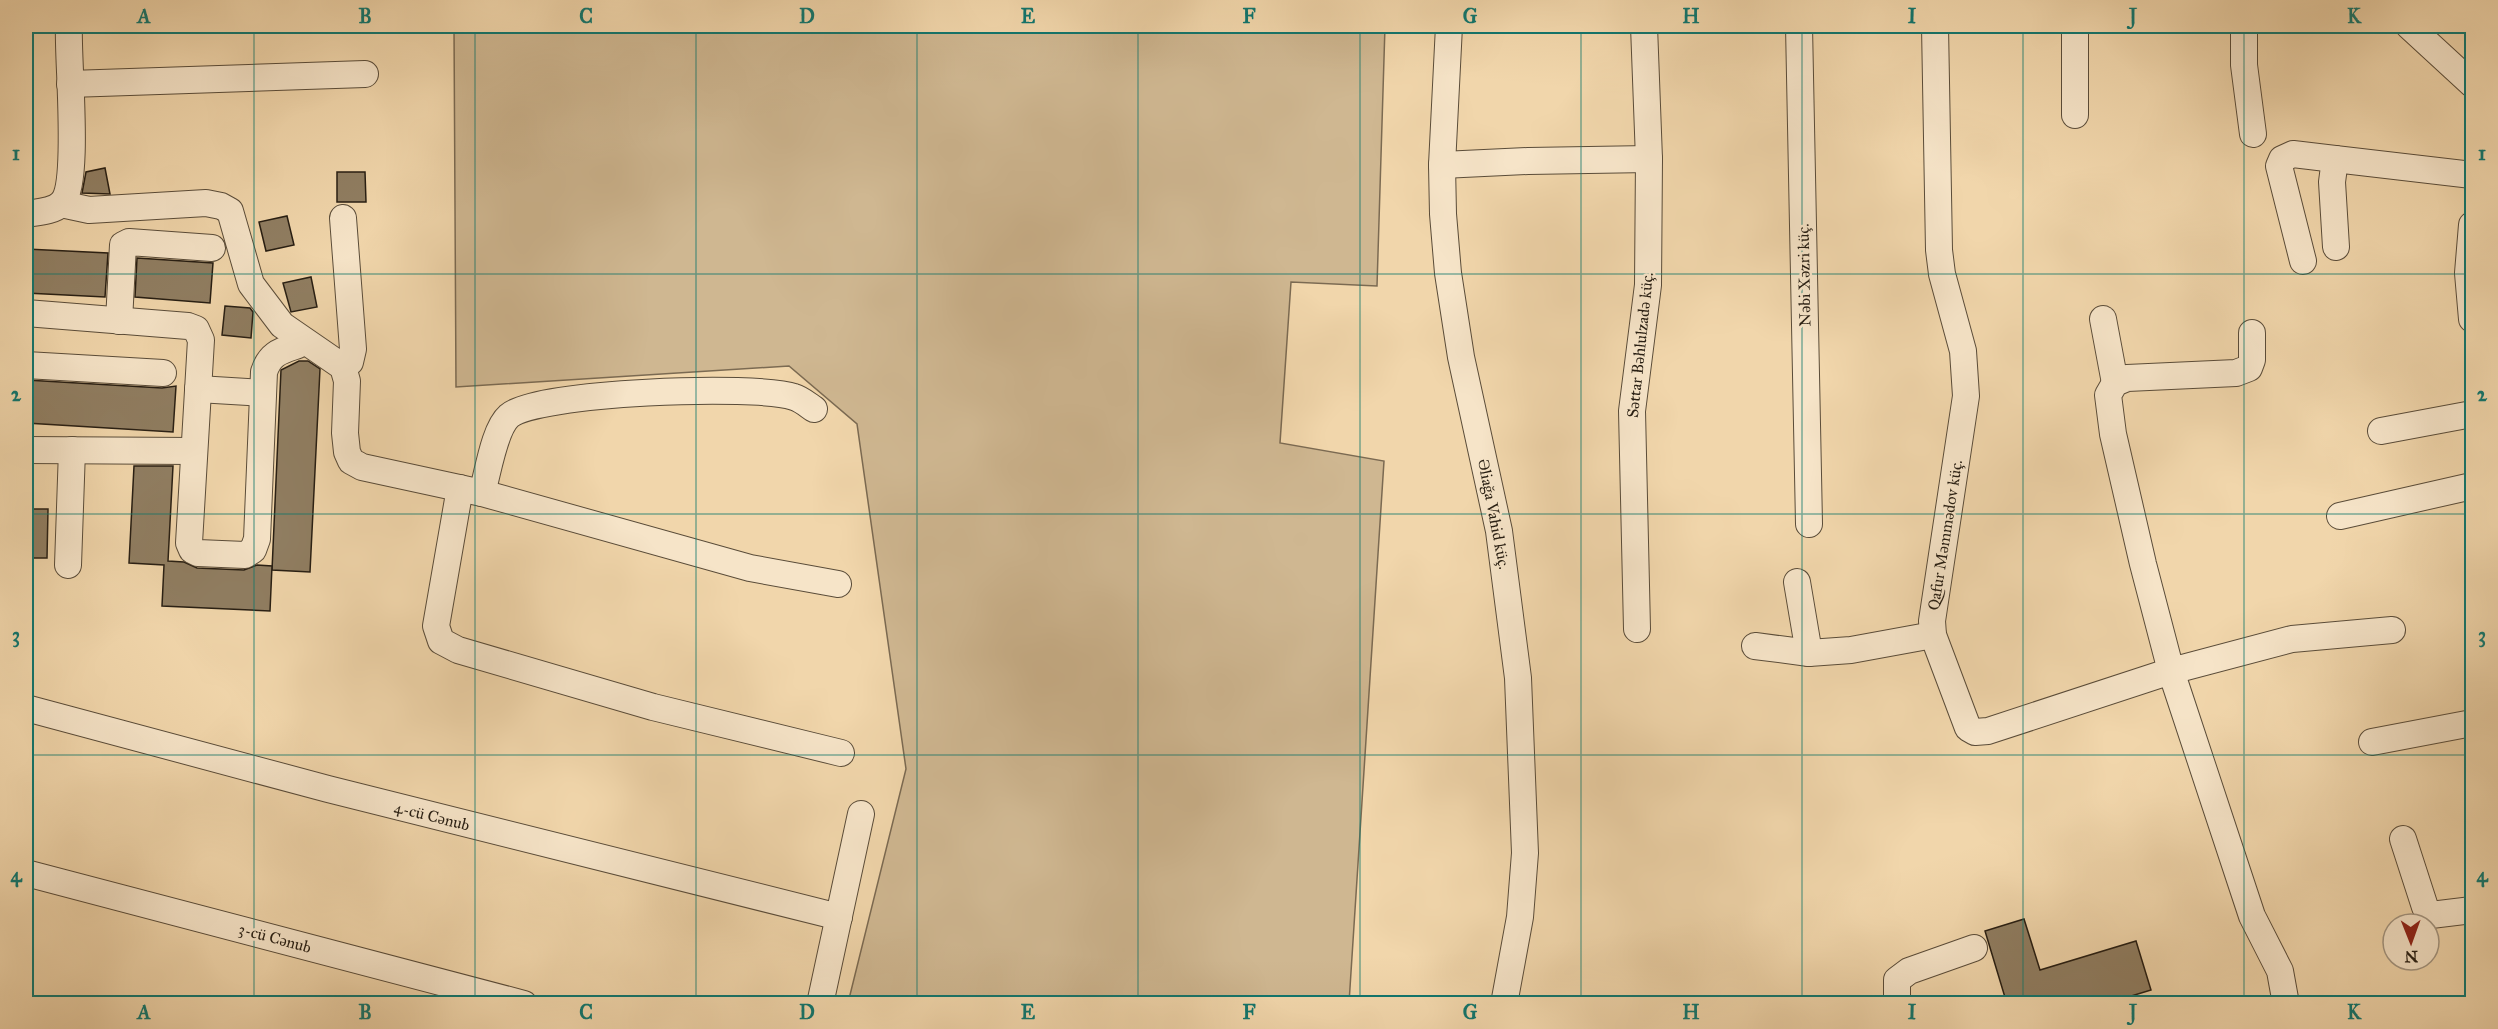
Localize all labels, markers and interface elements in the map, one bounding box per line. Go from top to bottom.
text: A [135,4,151,28]
text: B [358,4,372,28]
text: C [579,4,593,28]
text: D [799,4,815,28]
text: E [1021,4,1036,28]
text: F [1242,4,1256,28]
text: G [1463,4,1478,28]
text: H [1682,4,1700,28]
text: I [1908,4,1917,28]
text: J [2126,4,2138,30]
text: K [2347,4,2362,28]
text: 1 [12,141,20,165]
text: 1 [2478,141,2486,165]
street label: Nəbi Xəzri küç. [1794,223,1814,327]
street label: Səttar Bəhlulzadə küç. [1623,271,1657,419]
text: 2 [11,382,22,406]
text: 2 [2477,382,2488,406]
street label: Əliağa Vahid küç. [1473,457,1514,571]
street label: Qafur Məmmədov küç. [1924,458,1966,612]
text: 3 [12,623,20,648]
text: 3 [2478,623,2486,648]
street label: 4-cü Cənub [392,797,472,835]
text: 4 [10,863,22,888]
text: 4 [2476,863,2488,888]
north arrow [2381,912,2441,972]
street label: 3-cü Cənub [237,919,314,957]
text: N [2404,947,2418,966]
text: A [135,1000,151,1024]
text: B [358,1000,372,1024]
text: C [579,1000,593,1024]
text: D [799,1000,815,1024]
text: E [1021,1000,1036,1024]
text: F [1242,1000,1256,1024]
text: G [1463,1000,1478,1024]
text: H [1682,1000,1700,1024]
text: I [1908,1000,1917,1024]
text: J [2126,1000,2138,1026]
text: K [2347,1000,2362,1024]

